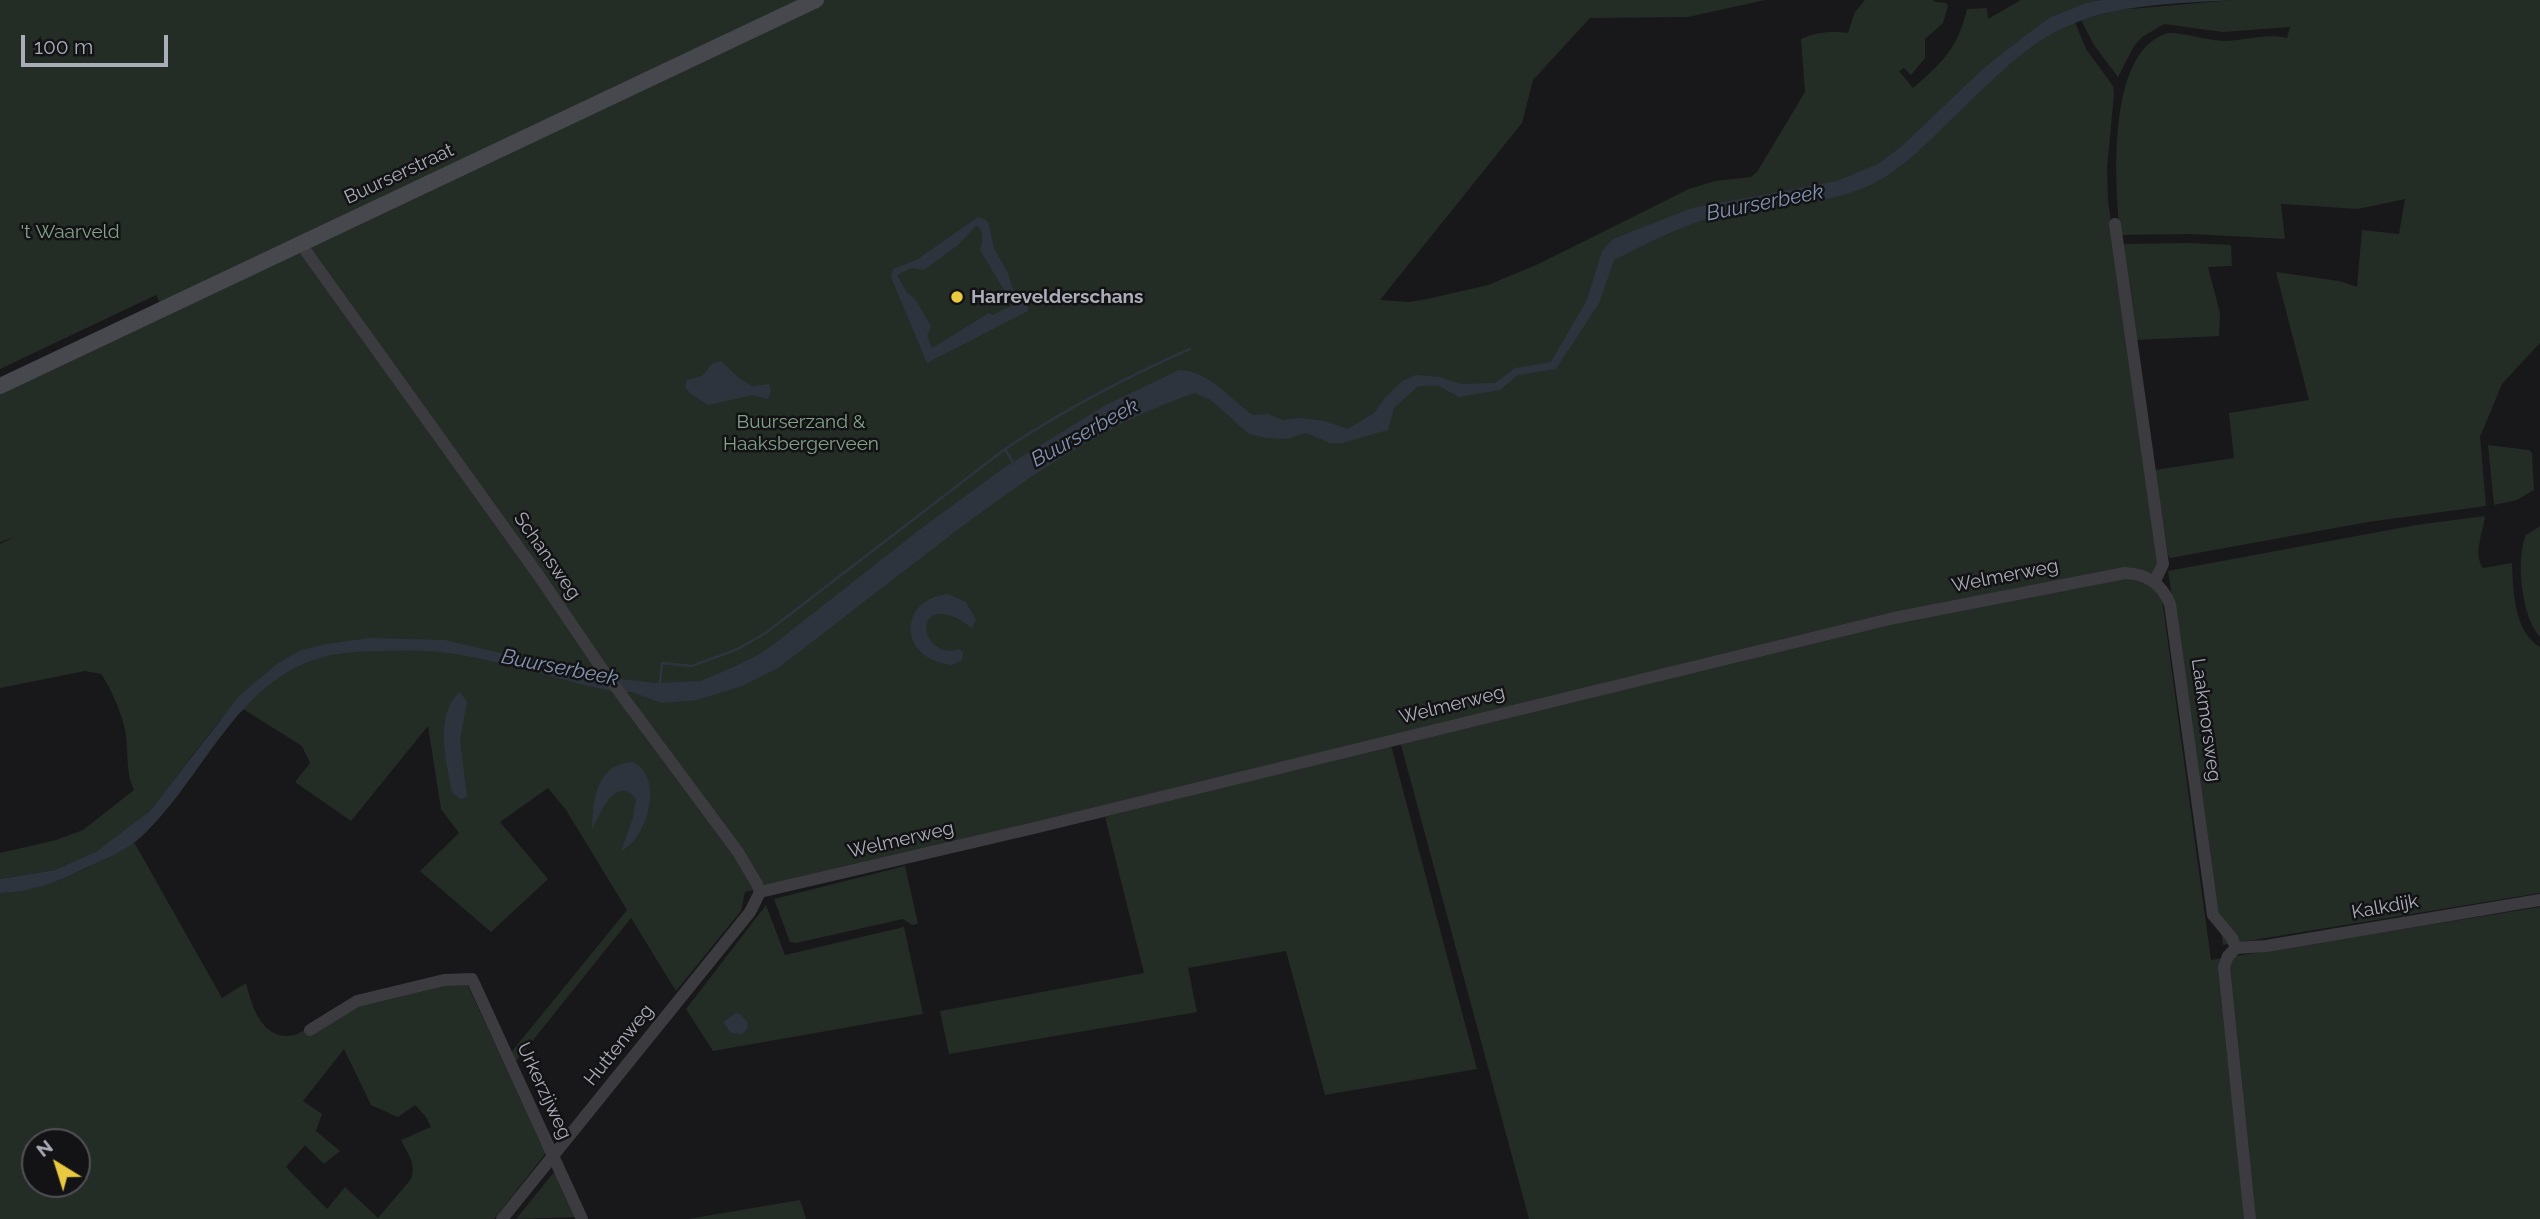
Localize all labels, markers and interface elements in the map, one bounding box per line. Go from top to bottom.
scale bar [24,21,172,65]
text: 100 m [34,34,93,59]
street label: Buurserstraat [341,139,457,209]
water label: Buurserbeek [1704,179,1826,227]
park label: 't Waarveld [20,221,120,243]
place label: Harrevelderschans [971,286,1143,308]
marker: Harrevelderschans [949,289,965,305]
water label: Buurserbeek [1027,393,1143,473]
park label: Buurserzand & Haaksbergerveen [723,411,879,455]
street label: Schansweg [509,508,585,604]
street label: Welmerweg [1950,554,2060,598]
water label: Buurserbeek [499,644,621,692]
street label: Laakmorsweg [2186,657,2226,783]
street label: Welmerweg [1397,681,1507,729]
street label: Welmerweg [846,817,956,863]
street label: Kalkdijk [2350,890,2420,924]
street label: Huttenweg [579,1000,659,1090]
street label: Urkerzijweg [512,1039,576,1143]
north arrow [21,1128,91,1198]
text: N [32,1135,57,1161]

